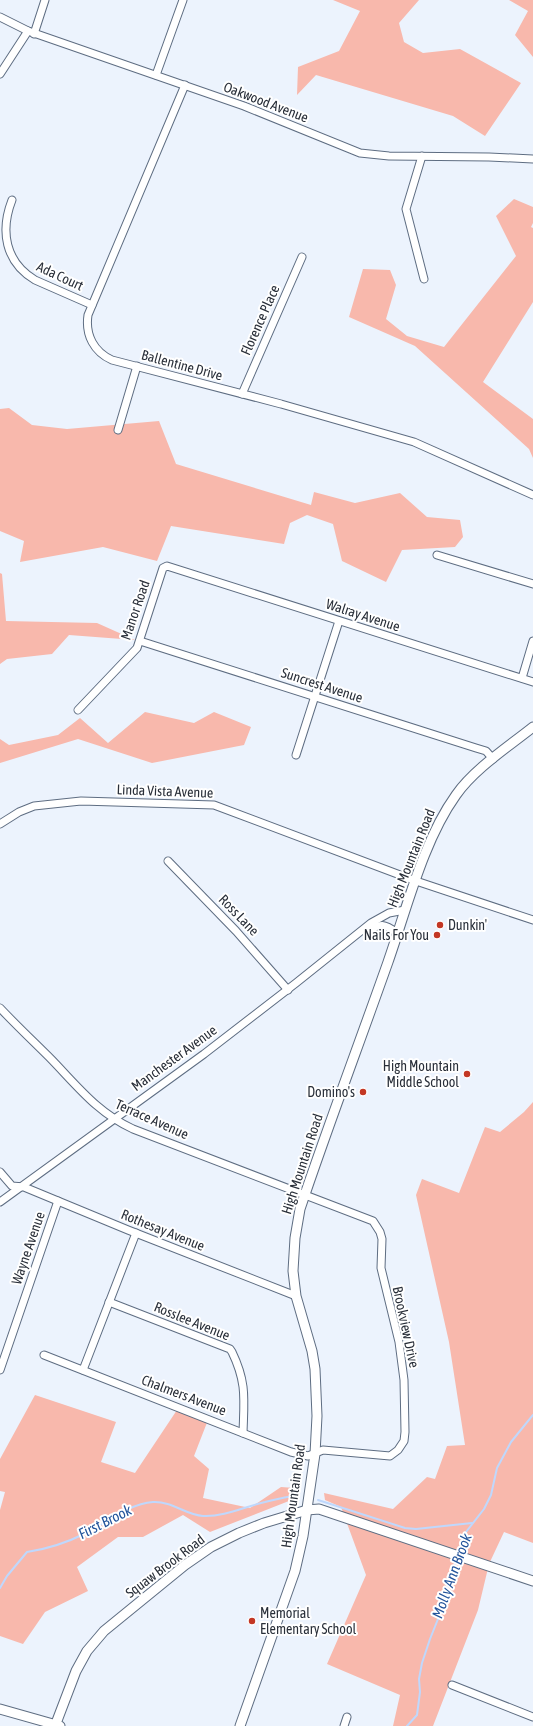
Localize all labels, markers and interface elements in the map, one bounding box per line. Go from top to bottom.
street label: Oakwood Avenue [221,78,311,126]
street label: Ada Court [34,258,86,294]
street label: Florence Place [237,282,283,358]
street label: Ballentine Drive [140,347,224,383]
street label: Manor Road [117,578,153,642]
street label: Walray Avenue [324,596,402,634]
street label: Suncrest Avenue [279,664,365,706]
street label: Linda Vista Avenue [116,781,214,801]
street label: High Mountain Road [384,806,438,910]
street label: Ross Lane [216,891,262,939]
place label: Dunkin' [448,917,487,933]
marker: Dunkin' [435,920,445,930]
place label: Nails For You [364,927,429,943]
marker: Nails For You [432,930,442,940]
street label: Manchester Avenue [128,1022,220,1094]
place label: High Mountain Middle School [383,1058,459,1090]
marker: High Mountain Middle School [462,1069,472,1079]
place label: Domino's [307,1084,355,1100]
marker: Domino's [358,1087,368,1097]
street label: Terrace Avenue [113,1096,191,1142]
street label: High Mountain Road [278,1112,326,1216]
street label: Rothesay Avenue [119,1206,207,1254]
street label: Wayne Avenue [8,1210,48,1286]
street label: Brookview Drive [390,1285,422,1369]
street label: Rosslee Avenue [152,1299,232,1343]
street label: Chalmers Avenue [139,1371,229,1419]
street label: High Mountain Road [278,1443,308,1549]
water label: First Brook [75,1501,135,1542]
street label: Squaw Brook Road [122,1531,208,1601]
water label: Molly Ann Brook [428,1531,475,1621]
place label: Memorial Elementary School [260,1605,356,1637]
marker: Memorial Elementary School [247,1616,257,1626]

